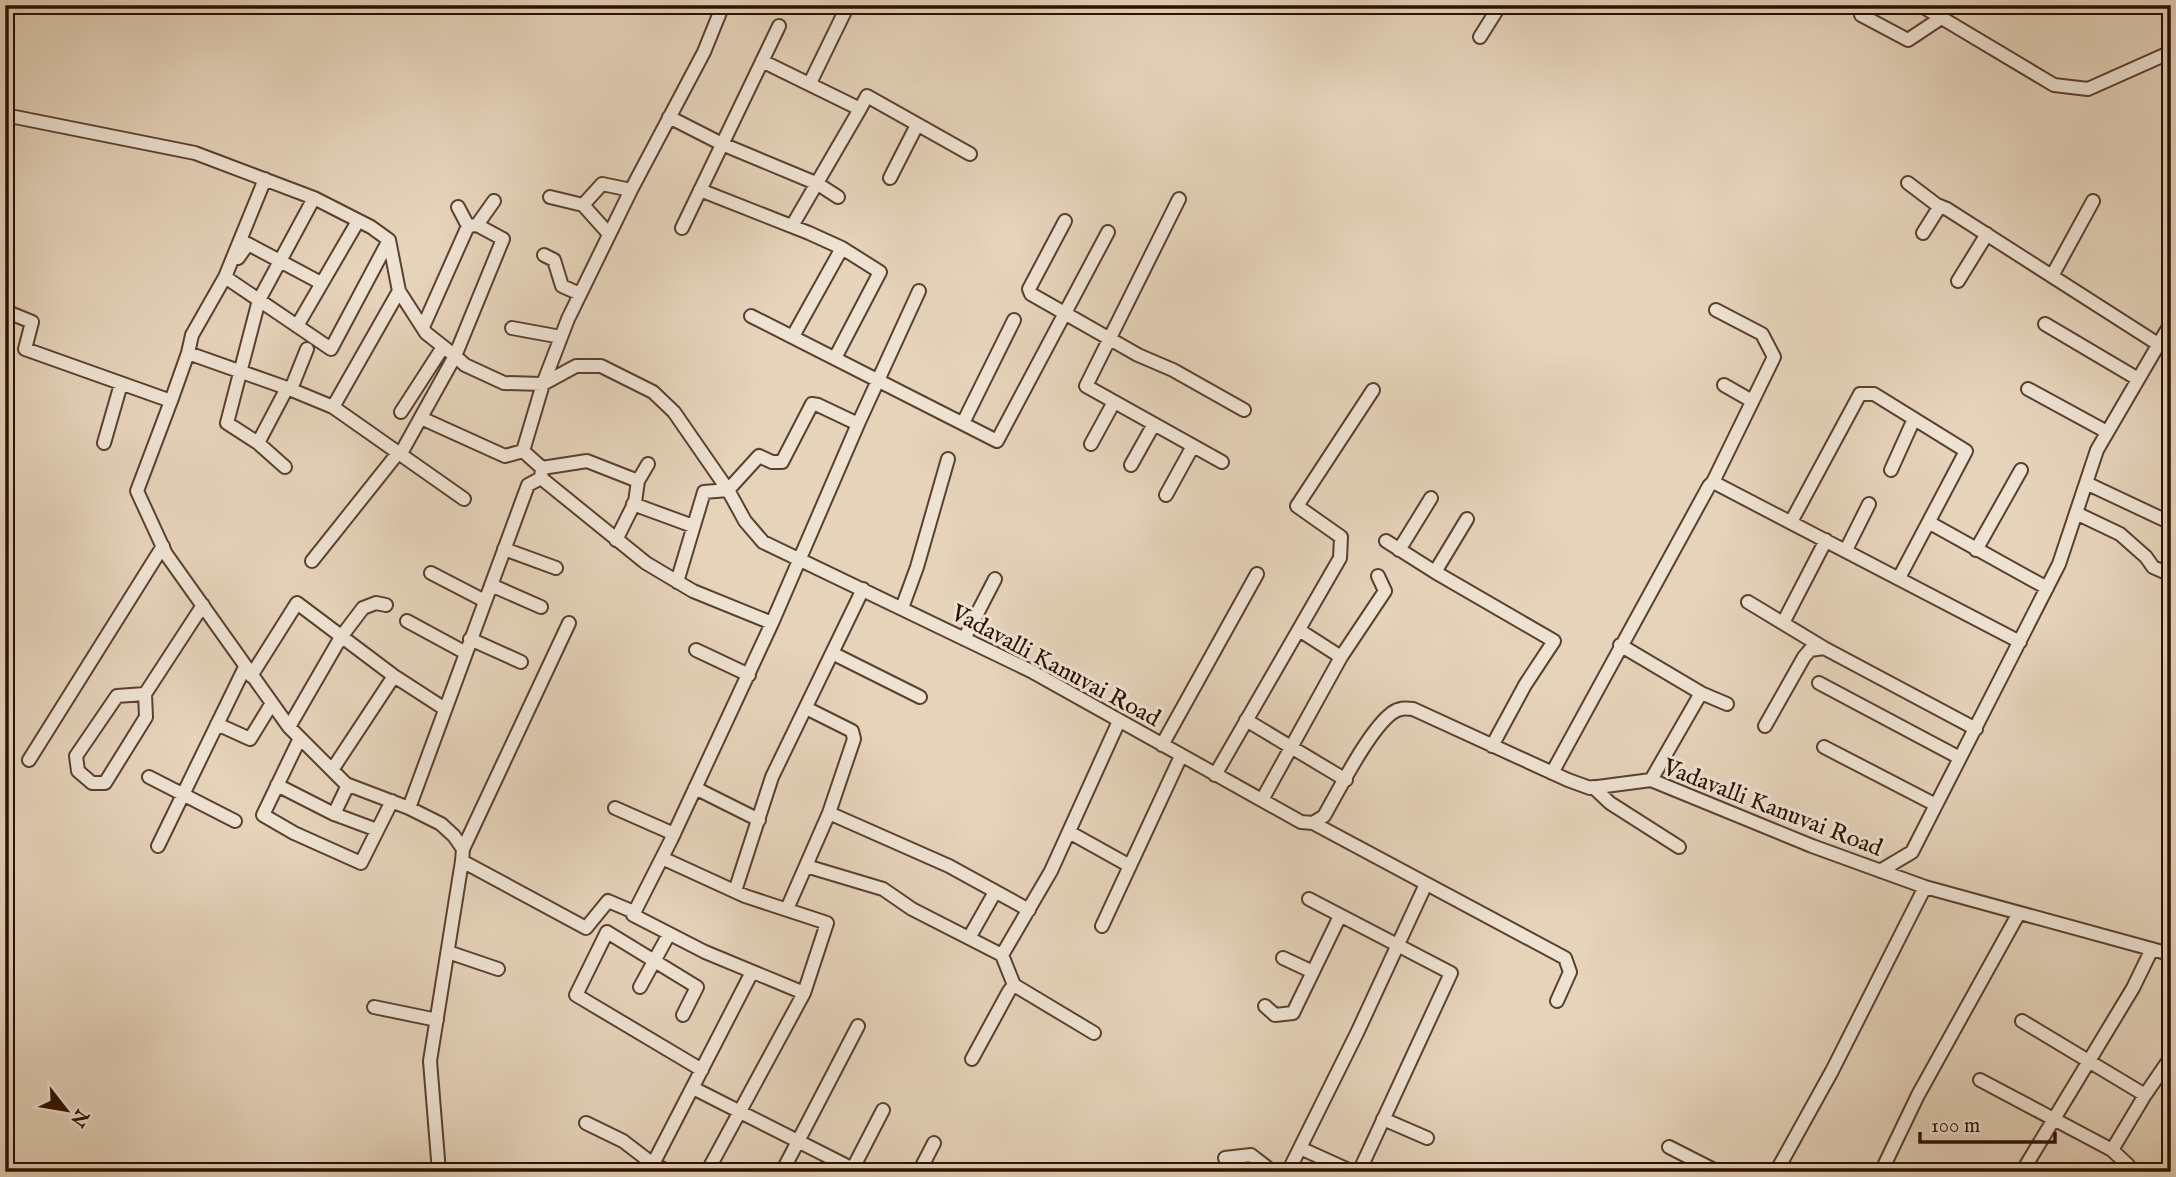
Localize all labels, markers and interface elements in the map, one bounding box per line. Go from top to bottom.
street label: Vadavalli Kanuvai Road [944,598,1166,735]
street label: Vadavalli Kanuvai Road [1657,752,1887,865]
north arrow [32,1076,102,1146]
scale bar [1920,1100,2055,1144]
text: N [64,1104,94,1131]
text: 100 m [1931,1113,1980,1140]

